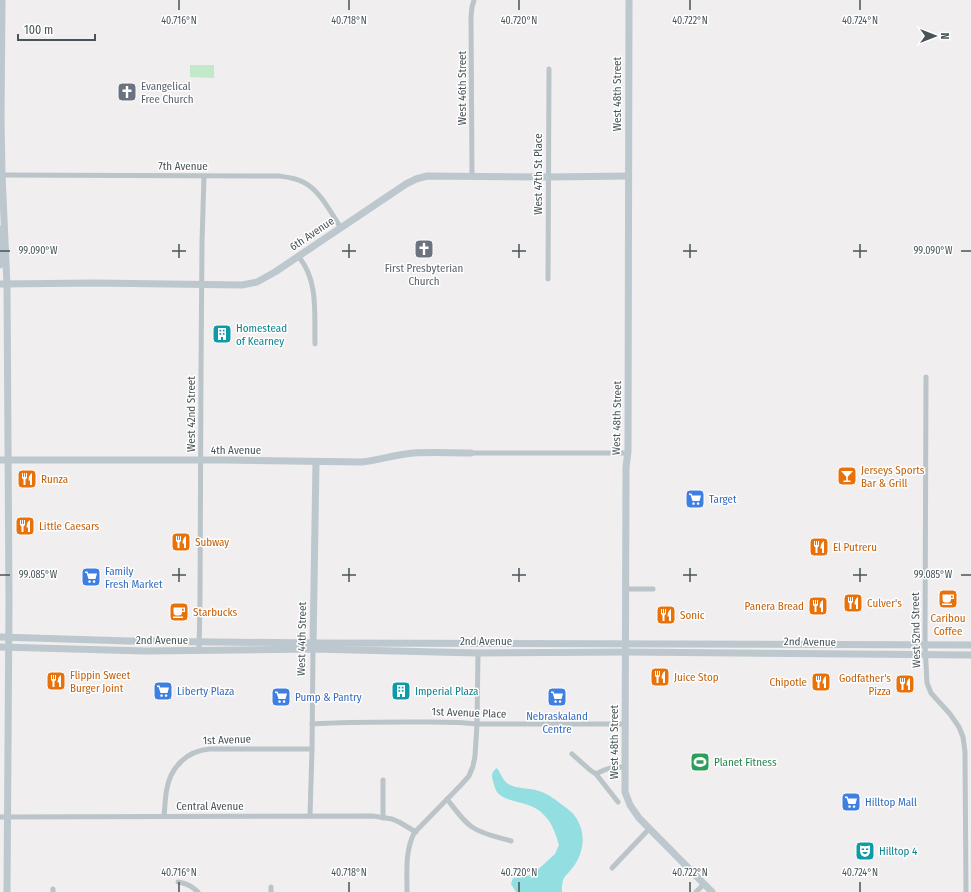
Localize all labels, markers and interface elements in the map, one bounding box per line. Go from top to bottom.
text: 40.716°N [161,15,197,27]
text: 40.718°N [331,15,367,27]
text: 40.720°N [501,15,537,27]
text: 40.722°N [672,15,708,27]
text: 40.724°N [842,15,878,27]
scale bar [18,16,95,42]
north arrow [915,16,955,56]
text: 100 m [24,23,53,37]
text: N [938,33,951,39]
street label: West 46th Street [456,50,469,125]
street label: West 48th Street [611,56,624,131]
place label: Evangelical Free Church [141,80,193,106]
church icon: Evangelical Free Church [116,81,138,103]
street label: West 47th St Place [532,133,545,215]
street label: 7th Avenue [158,160,208,173]
street label: 6th Avenue [287,214,337,254]
church icon: First Presbyterian Church [413,238,435,260]
text: 99.090°W [18,245,58,257]
text: 99.090°W [913,245,953,257]
place label: First Presbyterian Church [385,262,463,288]
place label: Homestead of Kearney [236,322,287,348]
building icon: Homestead of Kearney [211,323,233,345]
street label: West 42nd Street [185,376,198,452]
street label: West 48th Street [610,380,624,455]
street label: 4th Avenue [211,444,261,457]
place label: Jerseys Sports Bar & Grill [861,464,925,490]
bar icon: Jerseys Sports Bar & Grill [836,465,858,487]
restaurant icon: Runza [16,468,38,490]
place label: Runza [41,473,68,486]
supermarket icon: Target [684,488,706,510]
place label: Target [709,493,737,506]
restaurant icon: Little Caesars [14,515,36,537]
place label: Little Caesars [39,520,100,533]
restaurant icon: Subway [170,531,192,553]
place label: Subway [195,536,229,549]
restaurant icon: El Putreru [808,536,830,558]
place label: El Putreru [833,541,877,554]
place label: Family Fresh Market [105,565,163,591]
supermarket icon: Family Fresh Market [80,566,102,588]
text: 99.085°W [19,569,58,581]
text: 99.085°W [914,569,953,581]
cafe icon: Caribou Coffee [937,588,959,610]
restaurant icon: Culver's [842,592,864,614]
street label: West 52nd Street [909,592,923,668]
restaurant icon: Panera Bread [807,595,829,617]
place label: Culver's [867,597,902,610]
place label: Panera Bread [745,600,804,613]
cafe icon: Starbucks [168,601,190,623]
street label: West 44th Street [295,601,309,676]
restaurant icon: Sonic [655,604,677,626]
place label: Starbucks [193,606,238,619]
place label: Sonic [680,609,705,622]
place label: Caribou Coffee [931,612,965,638]
street label: 2nd Avenue [136,634,188,647]
street label: 2nd Avenue [460,635,512,648]
street label: 2nd Avenue [784,635,836,649]
restaurant icon: Juice Stop [649,666,671,688]
place label: Flippin Sweet Burger Joint [70,669,131,695]
restaurant icon: Flippin Sweet Burger Joint [45,670,67,692]
place label: Juice Stop [674,671,719,684]
restaurant icon: Chipotle [810,671,832,693]
place label: Godfather's Pizza [839,672,891,698]
restaurant icon: Godfather's Pizza [894,673,916,695]
place label: Chipotle [770,676,807,689]
supermarket icon: Liberty Plaza [152,680,174,702]
building icon: Imperial Plaza [390,680,412,702]
place label: Liberty Plaza [177,685,234,698]
place label: Imperial Plaza [415,685,479,698]
supermarket icon: Pump & Pantry [270,686,292,708]
supermarket icon: Nebraskaland Centre [546,686,568,708]
place label: Pump & Pantry [295,691,362,704]
street label: West 48th Street [608,704,621,779]
street label: 1st Avenue Place [431,705,507,721]
place label: Nebraskaland Centre [526,710,588,736]
street label: 1st Avenue [203,733,251,747]
sports icon: Planet Fitness [689,751,711,773]
place label: Planet Fitness [714,756,777,769]
supermarket icon: Hilltop Mall [840,791,862,813]
place label: Hilltop Mall [865,796,917,809]
street label: Central Avenue [176,800,244,813]
theatre icon: Hilltop 4 [854,840,876,862]
place label: Hilltop 4 [879,845,918,858]
text: 40.716°N [161,867,197,879]
text: 40.718°N [331,867,367,879]
text: 40.720°N [501,867,537,879]
text: 40.722°N [672,867,708,879]
text: 40.724°N [842,867,878,879]

